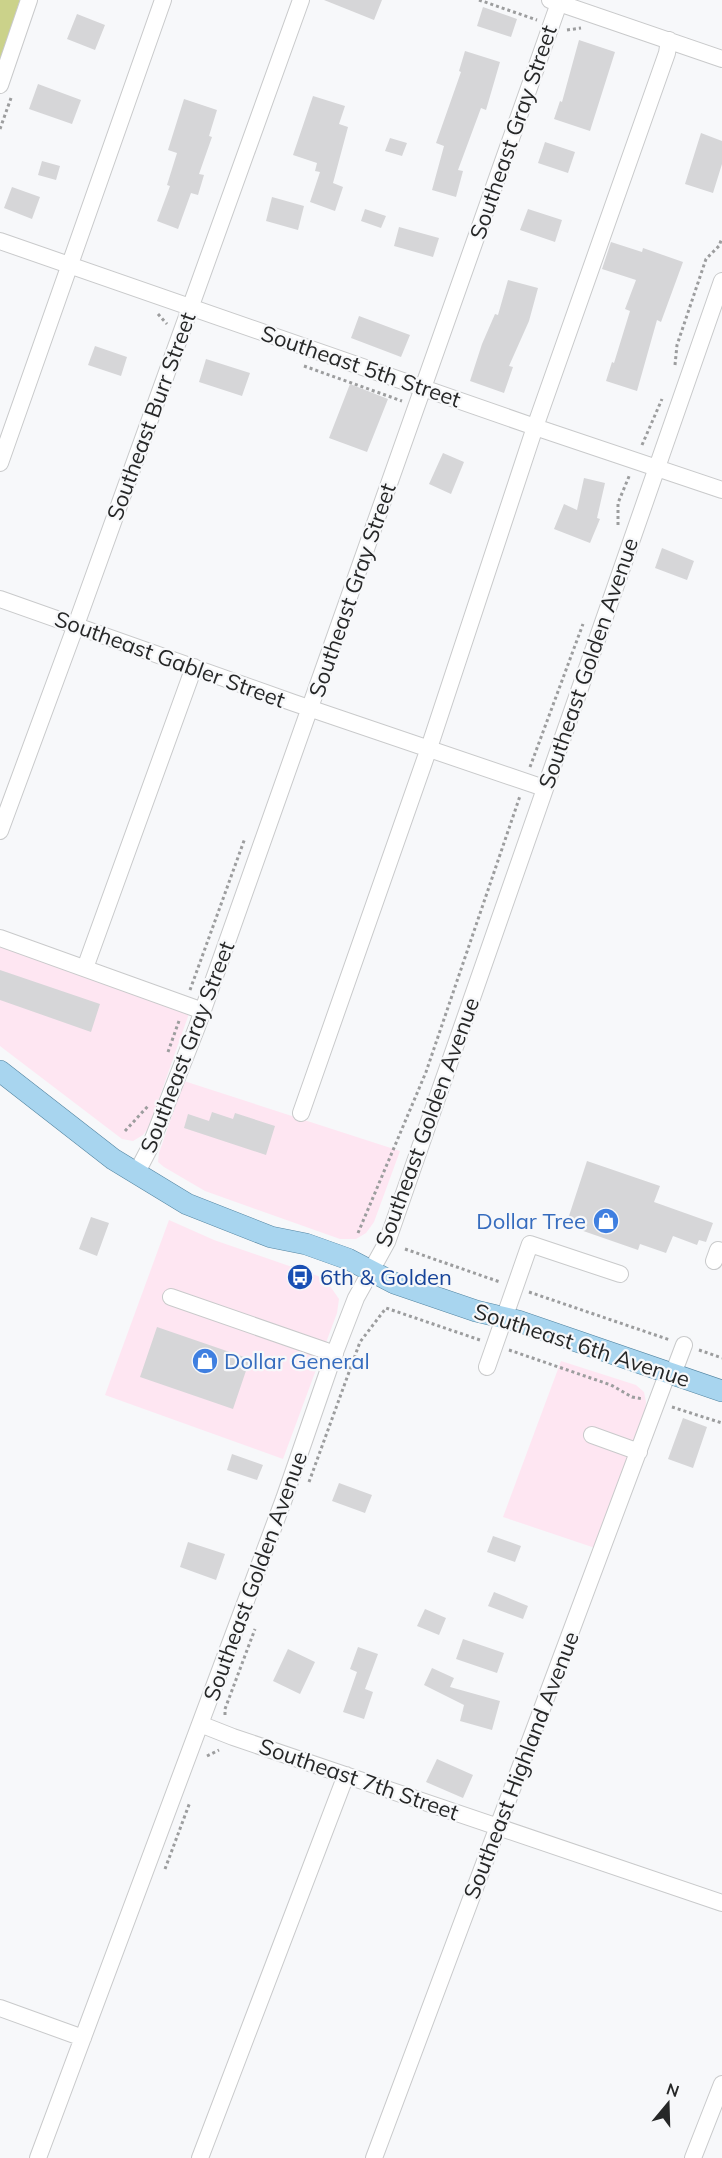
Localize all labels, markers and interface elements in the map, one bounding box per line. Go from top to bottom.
street label: Southeast Gray Street [463,21,563,243]
street label: Southeast Burr Street [100,308,202,524]
street label: Southeast 5th Street [257,319,465,413]
street label: Southeast Gray Street [302,479,402,701]
street label: Southeast Golden Avenue [532,534,644,792]
street label: Southeast Gabler Street [51,604,289,714]
street label: Southeast Gray Street [134,937,240,1157]
street label: Southeast Golden Avenue [369,994,485,1250]
shop icon: Dollar Tree [591,1206,621,1236]
place label: Dollar Tree [476,1207,586,1235]
bus stop icon: 6th & Golden [285,1262,315,1292]
place label: 6th & Golden [320,1263,452,1291]
street label: Southeast 6th Avenue [471,1297,693,1393]
shop icon: Dollar General [190,1346,220,1376]
place label: Dollar General [224,1347,370,1375]
street label: Southeast Golden Avenue [197,1448,313,1704]
street label: Southeast Highland Avenue [457,1627,585,1903]
street label: Southeast 7th Street [255,1732,463,1826]
north arrow [638,2074,698,2134]
text: N [664,2078,682,2101]

